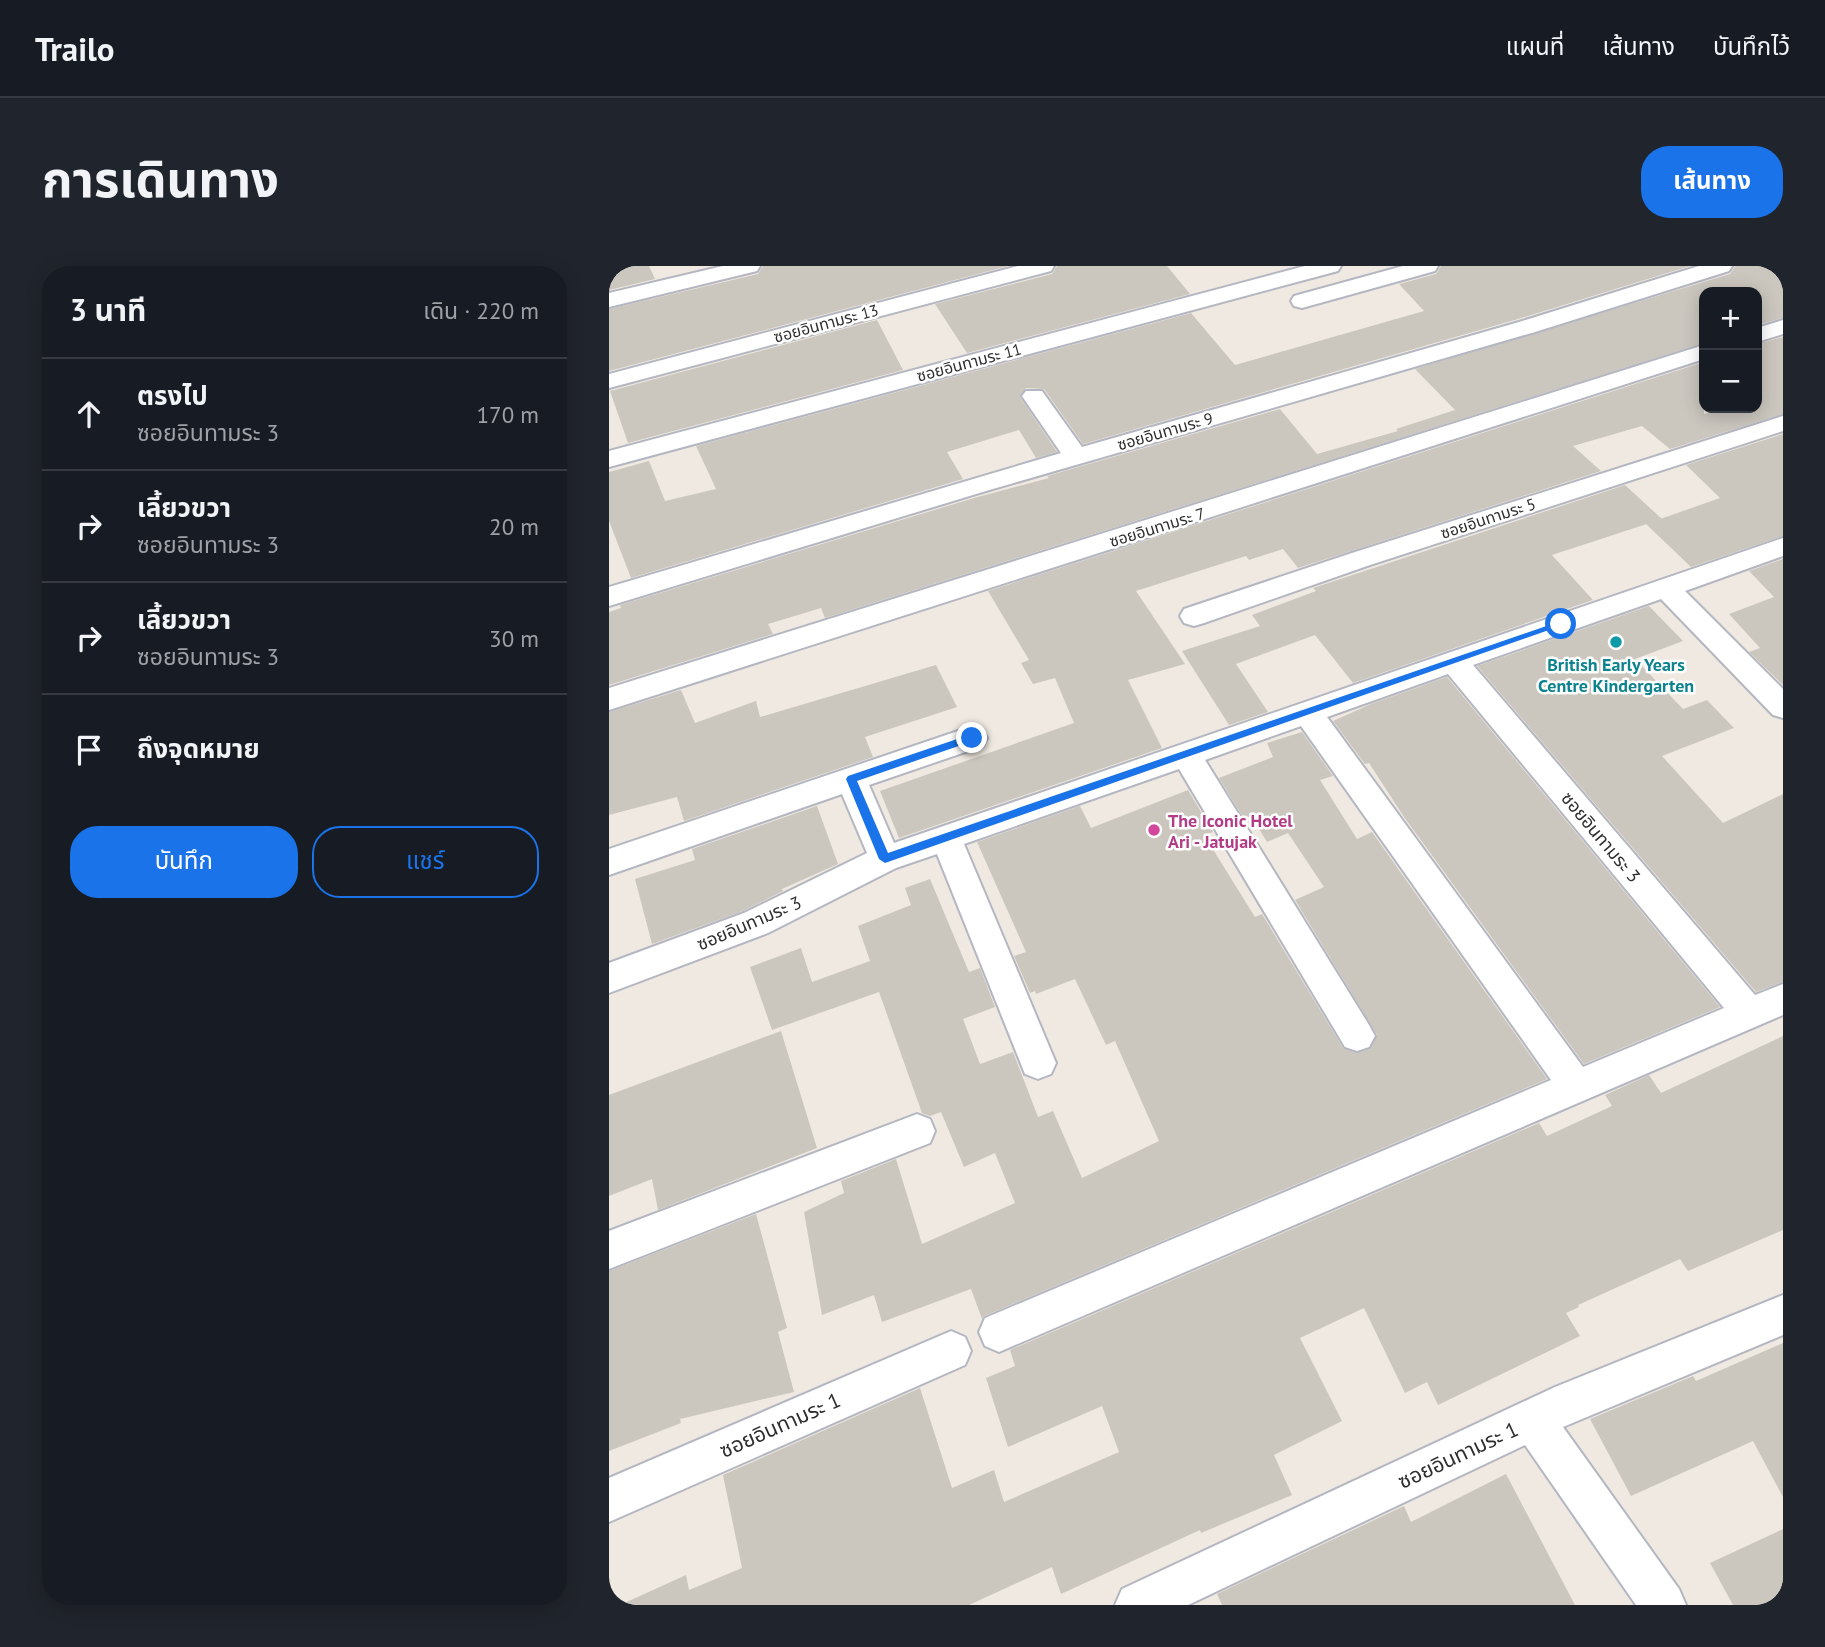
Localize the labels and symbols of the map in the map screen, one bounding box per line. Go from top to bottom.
street label: ซอยอินทามระ 13 [771,299,881,347]
street label: ซอยอินทามระ 11 [914,338,1024,386]
street label: ซอยอินทามระ 9 [1115,408,1215,454]
street label: ซอยอินทามระ 5 [1438,493,1538,543]
street label: ซอยอินทามระ 7 [1107,503,1207,551]
route start [1545,608,1576,639]
marker: British Early Years Centre Kindergarten [1608,634,1624,650]
place label: British Early Years Centre Kindergarten [1538,653,1694,697]
route end [956,722,987,753]
street label: ซอยอินทามระ 3 [1556,787,1646,887]
place label: The Iconic Hotel Ari - Jatujak [1168,809,1293,853]
marker: The Iconic Hotel Ari - Jatujak [1146,822,1162,838]
street label: ซอยอินทามระ 3 [693,891,805,955]
street label: ซอยอินทามระ 1 [715,1386,845,1464]
street label: ซอยอินทามระ 1 [1393,1415,1523,1495]

